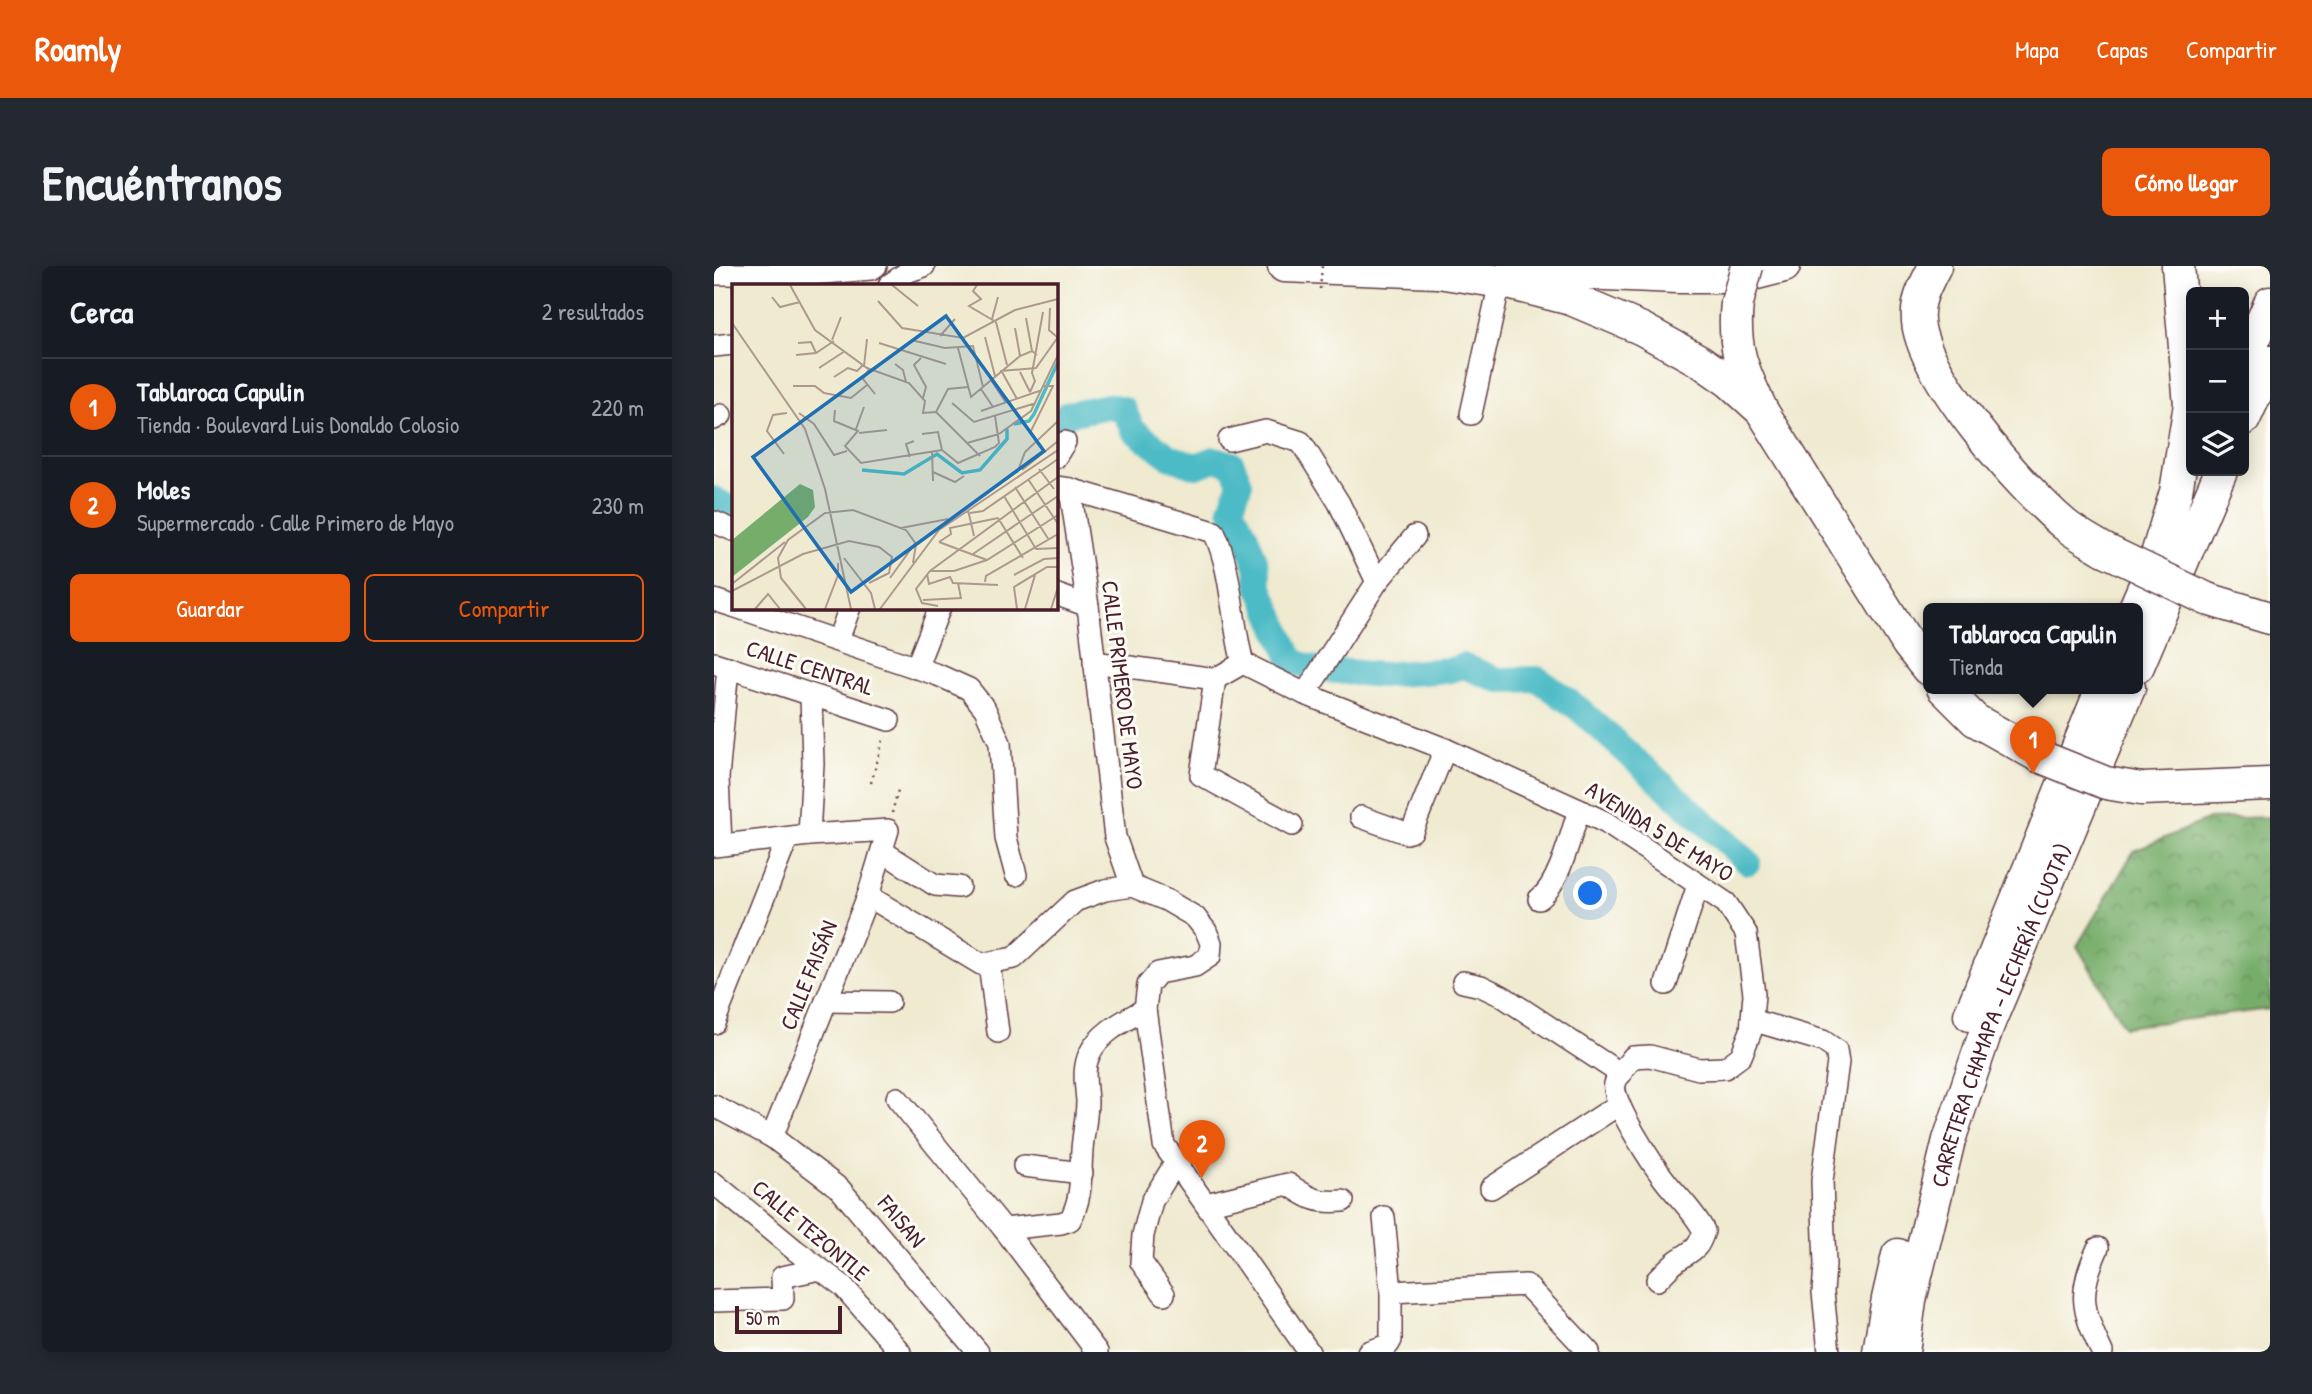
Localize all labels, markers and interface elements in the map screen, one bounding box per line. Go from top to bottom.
text: Roamly [35,27,121,71]
text: Mapa [2015,33,2059,65]
text: Capas [2097,33,2148,65]
text: Compartir [2186,33,2277,65]
button: Cómo llegar [2102,148,2270,216]
text: Encuéntranos [42,149,282,215]
inset map [732,284,1057,609]
map controls [2186,287,2249,476]
button: + [2186,287,2249,350]
text: Cerca [70,292,133,332]
text: 2 resultados [542,296,644,327]
button: − [2186,350,2249,413]
text: Tablaroca Capulin [137,374,304,409]
text: 1 [89,392,97,423]
text: 220 m [591,392,644,423]
text: Tienda · Boulevard Luis Donaldo Colosio [137,409,459,440]
button: layers [2186,413,2249,476]
text: Moles [137,472,190,507]
text: 2 [88,490,98,521]
text: 230 m [592,490,644,521]
text: Supermercado · Calle Primero de Mayo [137,507,454,538]
button: Guardar [70,574,350,642]
button: Compartir [364,574,644,642]
street label: CALLE PRIMERO DE MAYO [1095,579,1151,791]
popup [1923,603,2143,694]
text: Tablaroca Capulin [1949,616,2117,651]
street label: CALLE CENTRAL [742,632,878,702]
text: Tienda [1949,651,2003,682]
pin: 1 [2010,716,2056,774]
street label: AVENIDA 5 DE MAYO [1580,773,1740,889]
street label: CARRETERA CHAMAPA - LECHERÍA (CUOTA) [1923,838,2078,1190]
your location [1573,876,1607,910]
street label: CALLE FAISÁN [772,916,844,1034]
pin: 2 [1179,1120,1225,1178]
street label: CALLE TEZONTLE [746,1172,876,1288]
street label: FAISAN [870,1188,933,1254]
scale bar [735,1303,842,1335]
text: 50 m [746,1305,780,1331]

